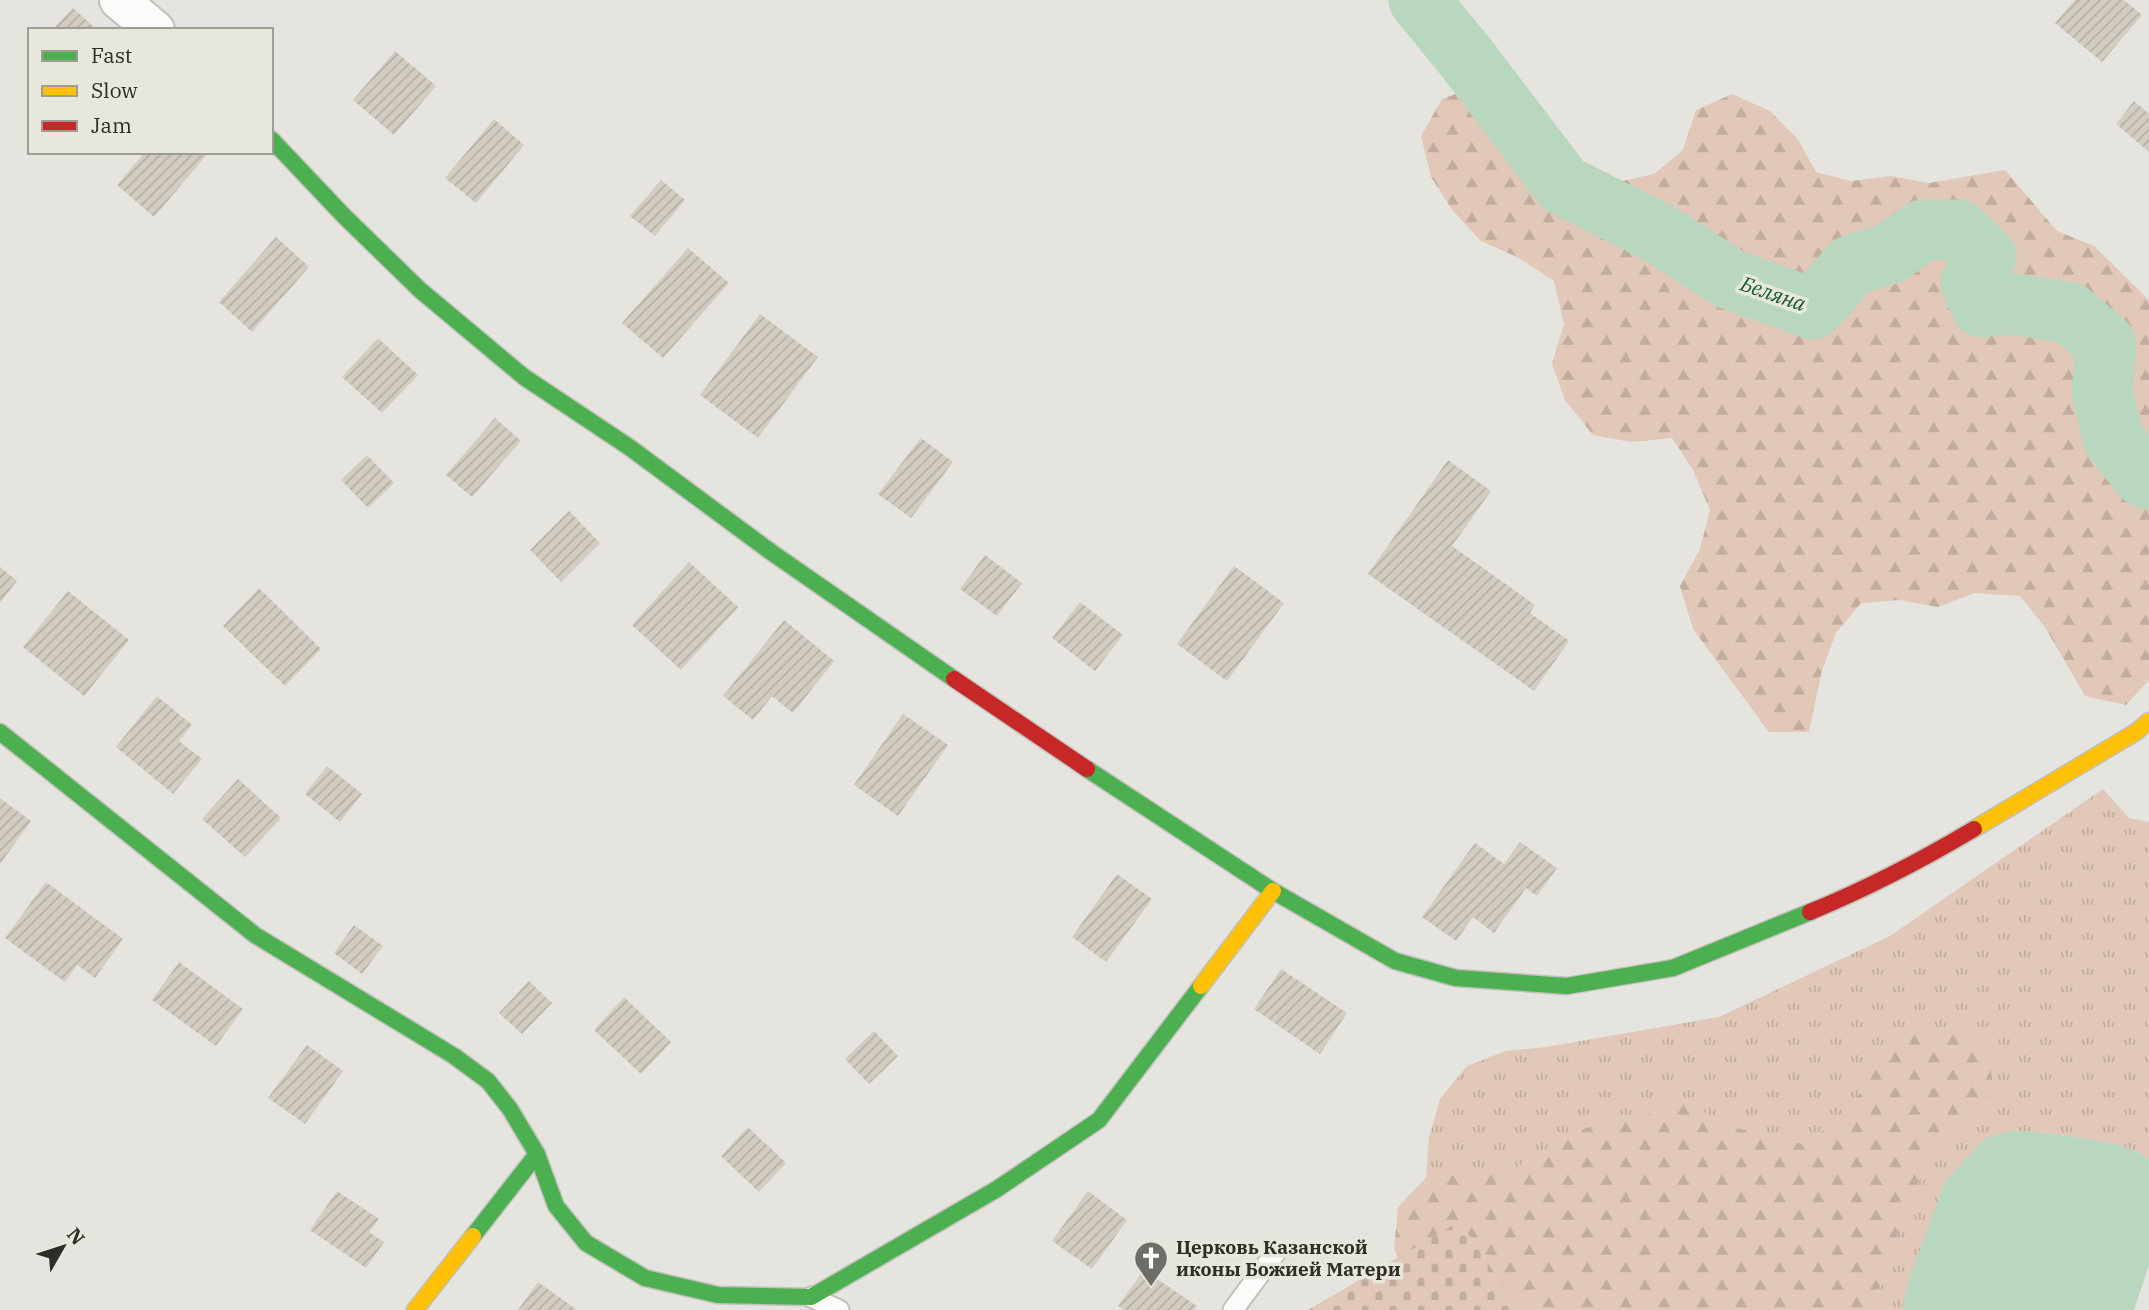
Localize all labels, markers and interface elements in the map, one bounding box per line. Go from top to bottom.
legend [28,28,273,154]
text: Fast [91,41,132,69]
text: Slow [91,76,138,104]
text: Jam [91,111,132,139]
water label: Беляна [1736,269,1810,317]
north arrow [28,1212,98,1282]
text: N [62,1223,90,1250]
place label: Церковь Казанской иконы Божией Матери [1176,1235,1401,1281]
church icon: Церковь Казанской иконы Божией Матери [1132,1239,1170,1288]

